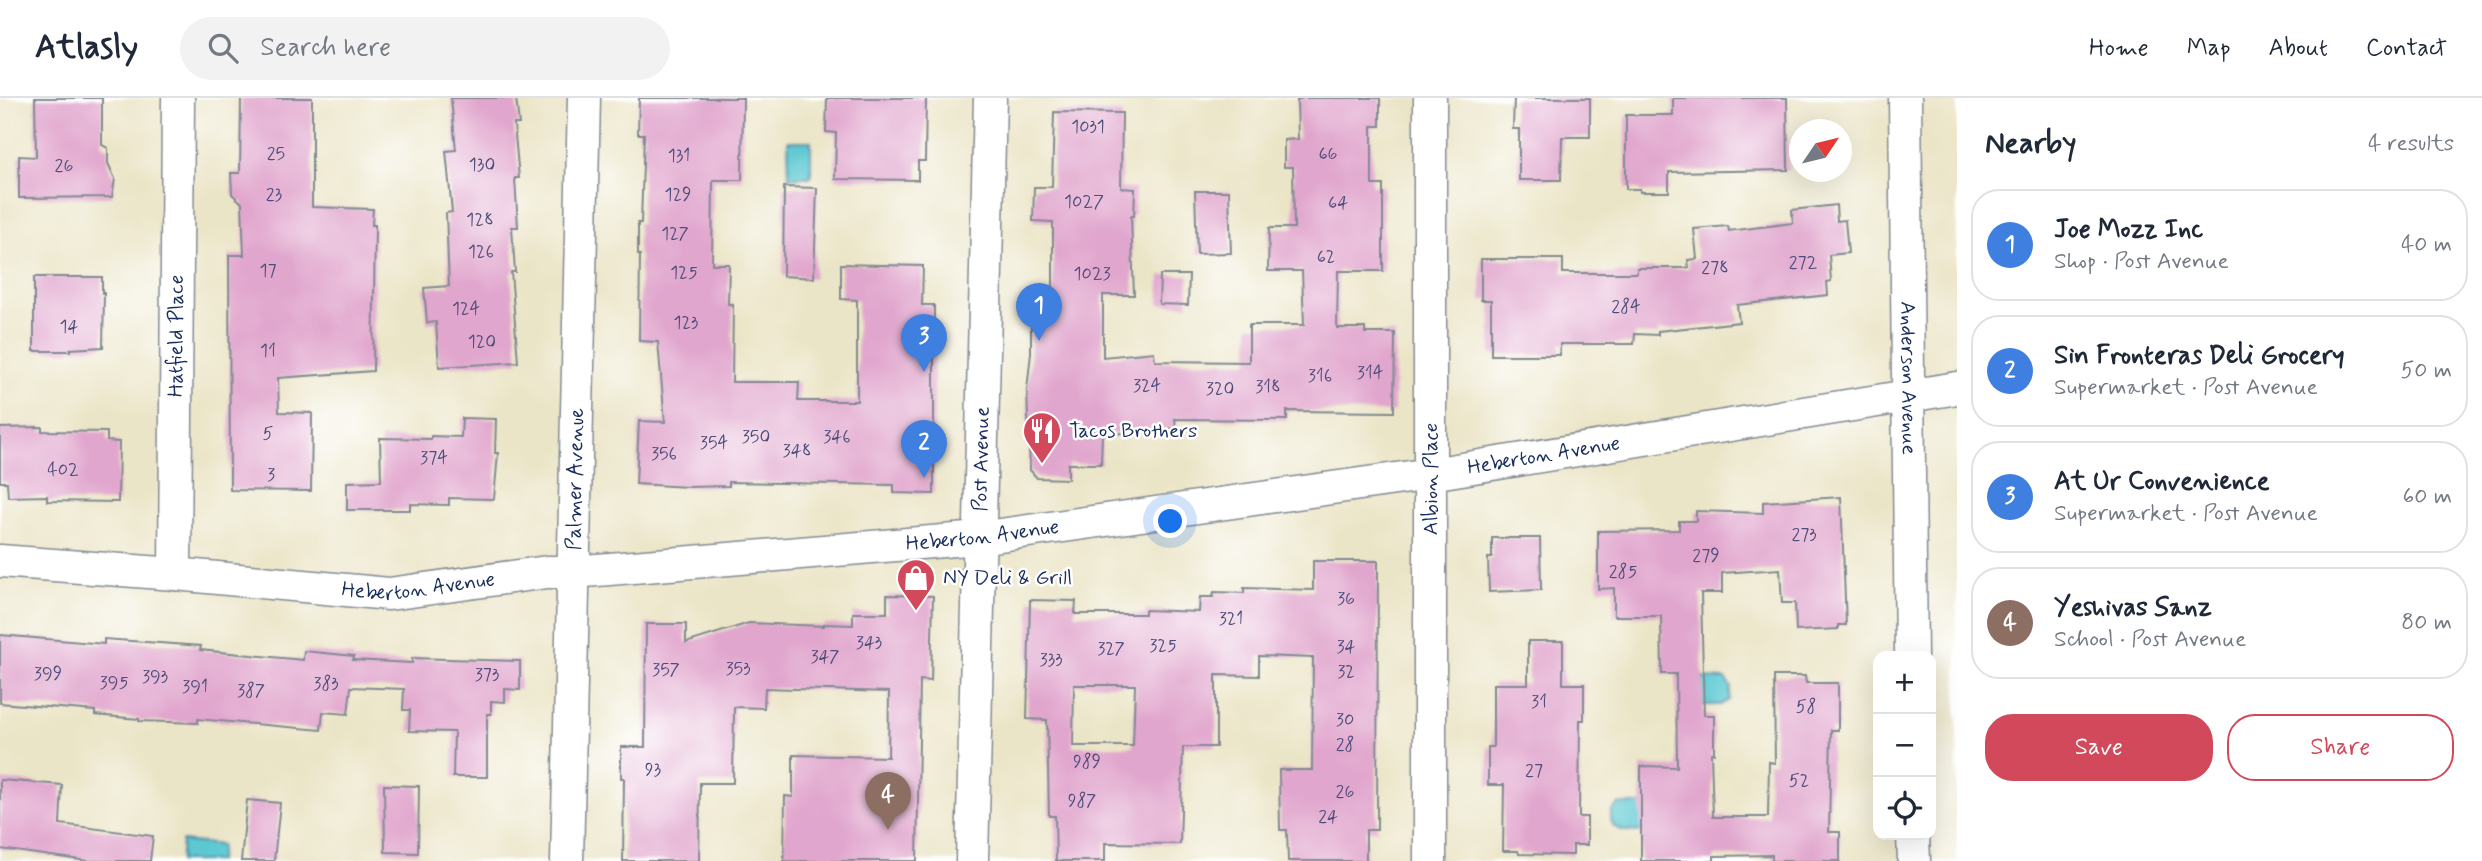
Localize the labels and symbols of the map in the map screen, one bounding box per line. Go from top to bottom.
house number: 1031 [1071,115,1105,139]
north arrow [1789,119,1852,182]
house number: 25 [267,142,285,166]
house number: 66 [1318,142,1338,166]
house number: 131 [668,144,690,168]
house number: 130 [469,153,495,177]
house number: 26 [55,154,73,178]
house number: 23 [266,183,283,207]
house number: 129 [664,183,692,207]
house number: 1027 [1064,190,1104,214]
house number: 64 [1328,191,1348,215]
house number: 128 [466,208,494,232]
house number: 127 [661,222,689,246]
house number: 126 [468,240,494,264]
house number: 62 [1317,245,1335,269]
house number: 272 [1789,251,1818,275]
house number: 278 [1701,256,1729,280]
house number: 17 [259,259,277,283]
house number: 125 [670,261,698,285]
house number: 1023 [1073,262,1111,286]
street label: Hatfield Place [162,275,191,397]
pin: 1 [1016,283,1062,341]
house number: 284 [1611,295,1641,319]
house number: 124 [452,297,480,321]
street label: Anderson Avenue [1893,301,1923,455]
house number: 123 [674,311,698,335]
pin: 3 [901,314,947,372]
house number: 14 [60,315,79,339]
house number: 120 [468,330,496,354]
house number: 11 [260,339,276,363]
house number: 314 [1357,361,1384,385]
house number: 316 [1308,364,1332,388]
house number: 324 [1133,374,1162,398]
house number: 318 [1255,375,1281,399]
house number: 320 [1206,377,1234,401]
street label: Post Avenue [966,406,997,512]
street label: Palmer Avenue [560,407,591,551]
restaurant icon: Tacos Brothers [1021,410,1063,465]
place label: Tacos Brothers [1069,417,1197,445]
pin: 2 [901,420,947,478]
house number: 5 [263,422,274,446]
street label: Albion Place [1417,423,1445,535]
house number: 350 [742,425,770,449]
house number: 346 [823,425,851,449]
street label: Heberton Avenue [1465,429,1622,482]
house number: 354 [700,431,729,455]
house number: 348 [783,439,811,463]
house number: 356 [651,442,677,466]
house number: 374 [420,446,448,470]
house number: 402 [47,458,79,482]
house number: 3 [267,463,275,487]
your location [1153,504,1187,538]
street label: Heberton Avenue [905,513,1061,558]
house number: 273 [1791,523,1817,547]
house number: 279 [1692,544,1720,568]
shop icon: NY Deli & Grill [895,557,937,612]
house number: 285 [1609,560,1637,584]
place label: NY Deli & Grill [943,564,1072,592]
street label: Heberton Avenue [340,565,497,608]
house number: 36 [1337,587,1355,611]
house number: 321 [1219,607,1243,631]
house number: 343 [856,631,882,655]
house number: 325 [1149,634,1177,658]
house number: 34 [1336,635,1356,659]
house number: 327 [1097,637,1125,661]
house number: 347 [810,645,840,669]
house number: 333 [1039,648,1063,672]
house number: 353 [725,657,751,681]
house number: 357 [652,658,680,682]
house number: 32 [1337,660,1355,684]
house number: 399 [34,662,62,686]
house number: 373 [475,663,499,687]
house number: 393 [142,665,168,689]
house number: 395 [100,671,128,695]
house number: 383 [313,672,339,696]
house number: 391 [182,675,208,699]
house number: 387 [237,679,265,703]
house number: 31 [1531,690,1547,714]
house number: 58 [1796,695,1816,719]
house number: 30 [1336,708,1354,732]
house number: 28 [1336,733,1354,757]
house number: 989 [1073,750,1101,774]
house number: 93 [645,758,662,782]
house number: 27 [1525,759,1543,783]
house number: 52 [1789,769,1809,793]
pin: 4 [865,772,911,830]
house number: 26 [1336,780,1354,804]
house number: 987 [1068,789,1096,813]
house number: 24 [1318,805,1338,829]

